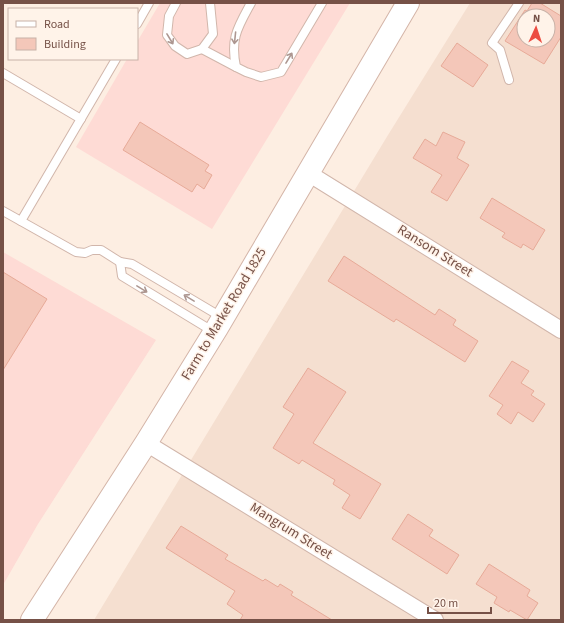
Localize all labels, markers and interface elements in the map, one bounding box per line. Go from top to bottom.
legend [8,8,138,60]
north arrow [516,8,556,48]
text: N [532,11,541,26]
text: Road [44,16,70,33]
one-way arrow [231,31,239,44]
one-way arrow [167,33,175,45]
text: Building [44,36,86,53]
one-way arrow [286,52,294,64]
street label: Ransom Street [393,220,477,282]
street label: Farm to Market Road 1825 [176,244,272,384]
one-way arrow [136,285,148,293]
one-way arrow [184,294,195,302]
street label: Mangrum Street [246,498,336,565]
scale bar [428,589,491,615]
text: 20 m [434,595,458,612]

